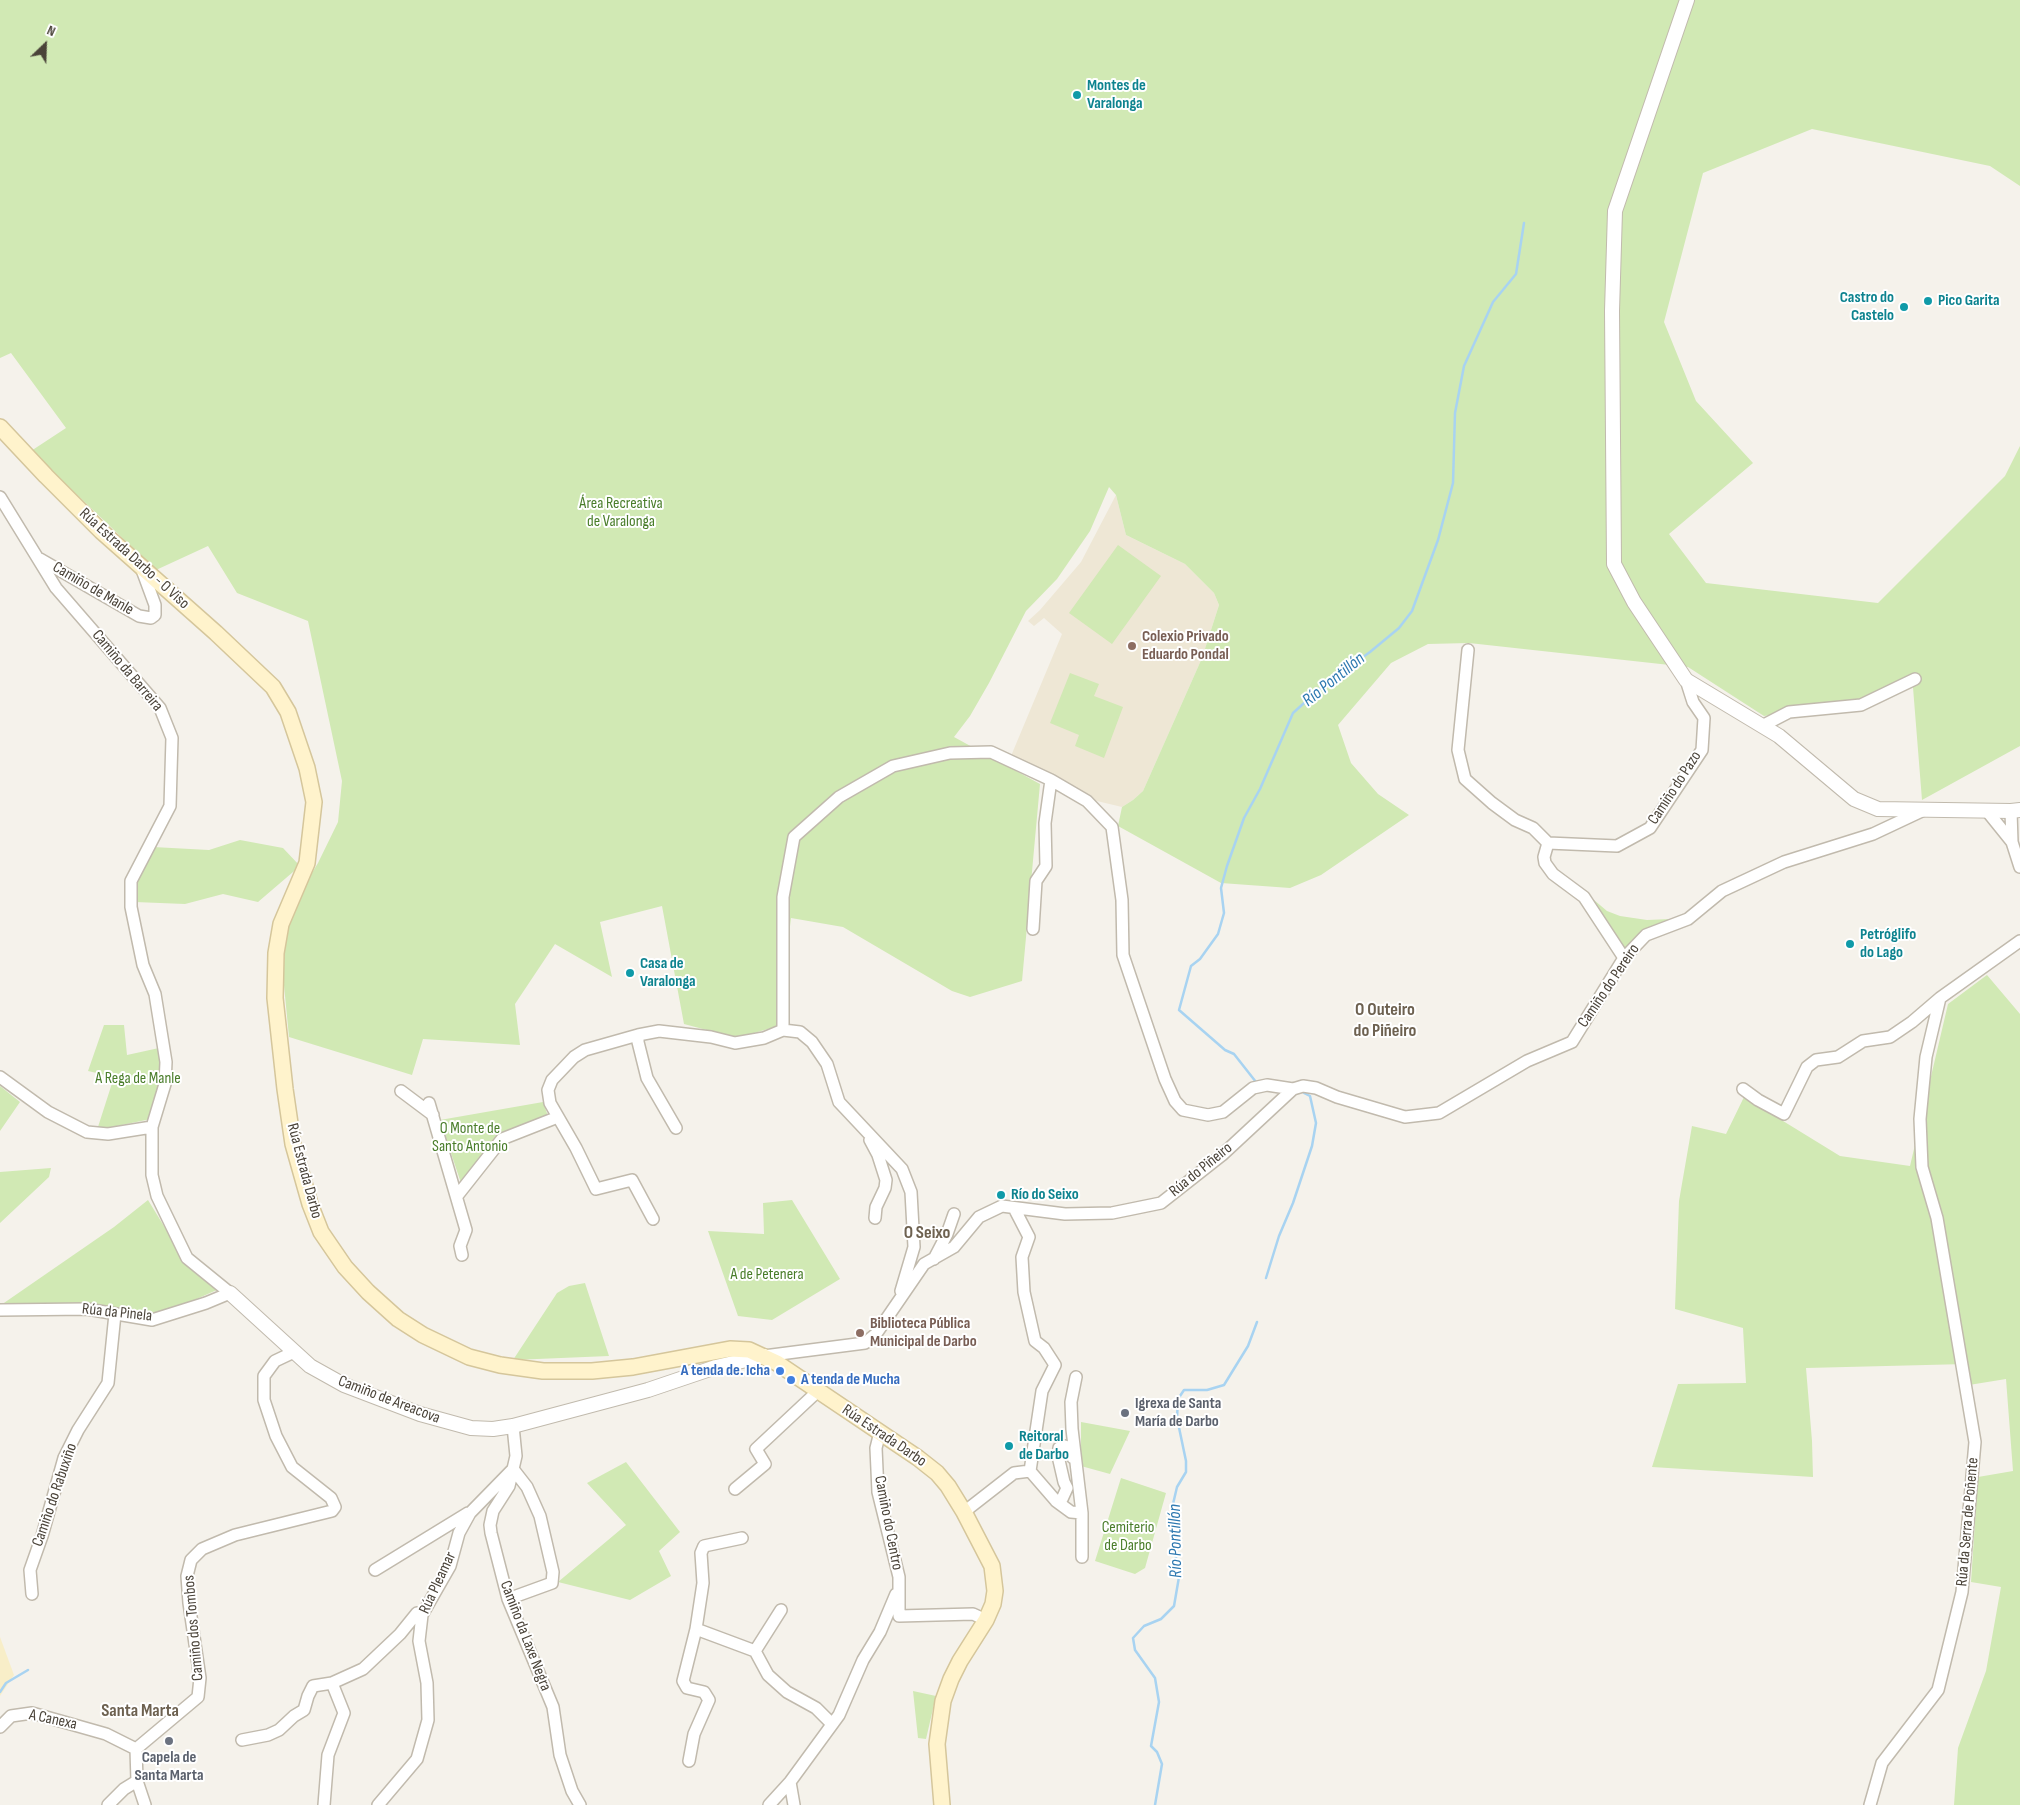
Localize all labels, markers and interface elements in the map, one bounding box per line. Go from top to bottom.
north arrow [20,20,70,70]
text: N [44,22,58,40]
place label: Montes de Varalonga [1087,76,1146,114]
marker: Montes de Varalonga [1071,89,1083,101]
place label: Castro do Castelo [1840,288,1894,326]
place label: Pico Garita [1938,291,2000,311]
marker: Pico Garita [1922,295,1934,307]
marker: Castro do Castelo [1898,301,1910,313]
park label: Área Recreativa de Varalonga [579,494,663,532]
street label: Rúa Estrada Darbo - O Viso [75,504,193,614]
street label: Camiño de Manle [49,558,137,620]
street label: Camiño da Barreira [87,626,167,716]
place label: Colexio Privado Eduardo Pondal [1142,627,1229,665]
marker: Colexio Privado Eduardo Pondal [1126,640,1138,652]
water label: Río Pontillón [1298,648,1370,712]
street label: Camiño do Pazo [1644,748,1706,828]
place label: Petróglifo do Lago [1860,925,1916,963]
marker: Petróglifo do Lago [1844,938,1856,950]
street label: Camiño do Pereiro [1574,941,1644,1031]
place label: Casa de Varalonga [640,954,696,992]
marker: Casa de Varalonga [624,967,636,979]
district label: O Outeiro do Piñeiro [1354,999,1416,1042]
park label: A Rega de Manle [95,1069,181,1089]
park label: O Monte de Santo Antonio [432,1119,508,1157]
street label: Rúa Estrada Darbo [282,1121,326,1221]
street label: Rúa do Piñeiro [1166,1139,1236,1201]
place label: Río do Seixo [1011,1185,1079,1205]
marker: Río do Seixo [995,1189,1007,1201]
district label: O Seixo [904,1222,950,1244]
park label: A de Petenera [730,1265,804,1285]
street label: Rúa da Pinela [81,1300,153,1326]
place label: Biblioteca Pública Municipal de Darbo [870,1314,977,1352]
marker: Biblioteca Pública Municipal de Darbo [854,1327,866,1339]
place label: A tenda de. Icha [681,1361,770,1381]
marker: A tenda de. Icha [774,1365,786,1377]
place label: A tenda de Mucha [801,1370,900,1390]
street label: Camiño de Areacova [335,1372,443,1428]
marker: A tenda de Mucha [785,1374,797,1386]
place label: Igrexa de Santa María de Darbo [1135,1394,1221,1432]
street label: Rúa Estrada Darbo [838,1401,930,1471]
marker: Igrexa de Santa María de Darbo [1119,1407,1131,1419]
place label: Reitoral de Darbo [1019,1427,1069,1465]
marker: Reitoral de Darbo [1003,1440,1015,1452]
street label: Camiño do Rabuxiño [28,1441,82,1549]
street label: Rúa da Serra de Poñente [1953,1457,1983,1587]
street label: Camiño do Centro [869,1474,907,1572]
water label: Río Pontillón [1165,1504,1187,1578]
park label: Cemiterio de Darbo [1102,1518,1154,1556]
street label: Rúa Pleamar [415,1549,461,1617]
street label: Camiño dos Tombos [180,1574,208,1682]
street label: Camiño da Laxe Negra [495,1578,555,1694]
district label: Santa Marta [101,1700,179,1722]
street label: A Canexa [27,1706,79,1734]
marker: Capela de Santa Marta [163,1735,175,1747]
place label: Capela de Santa Marta [135,1748,203,1786]

